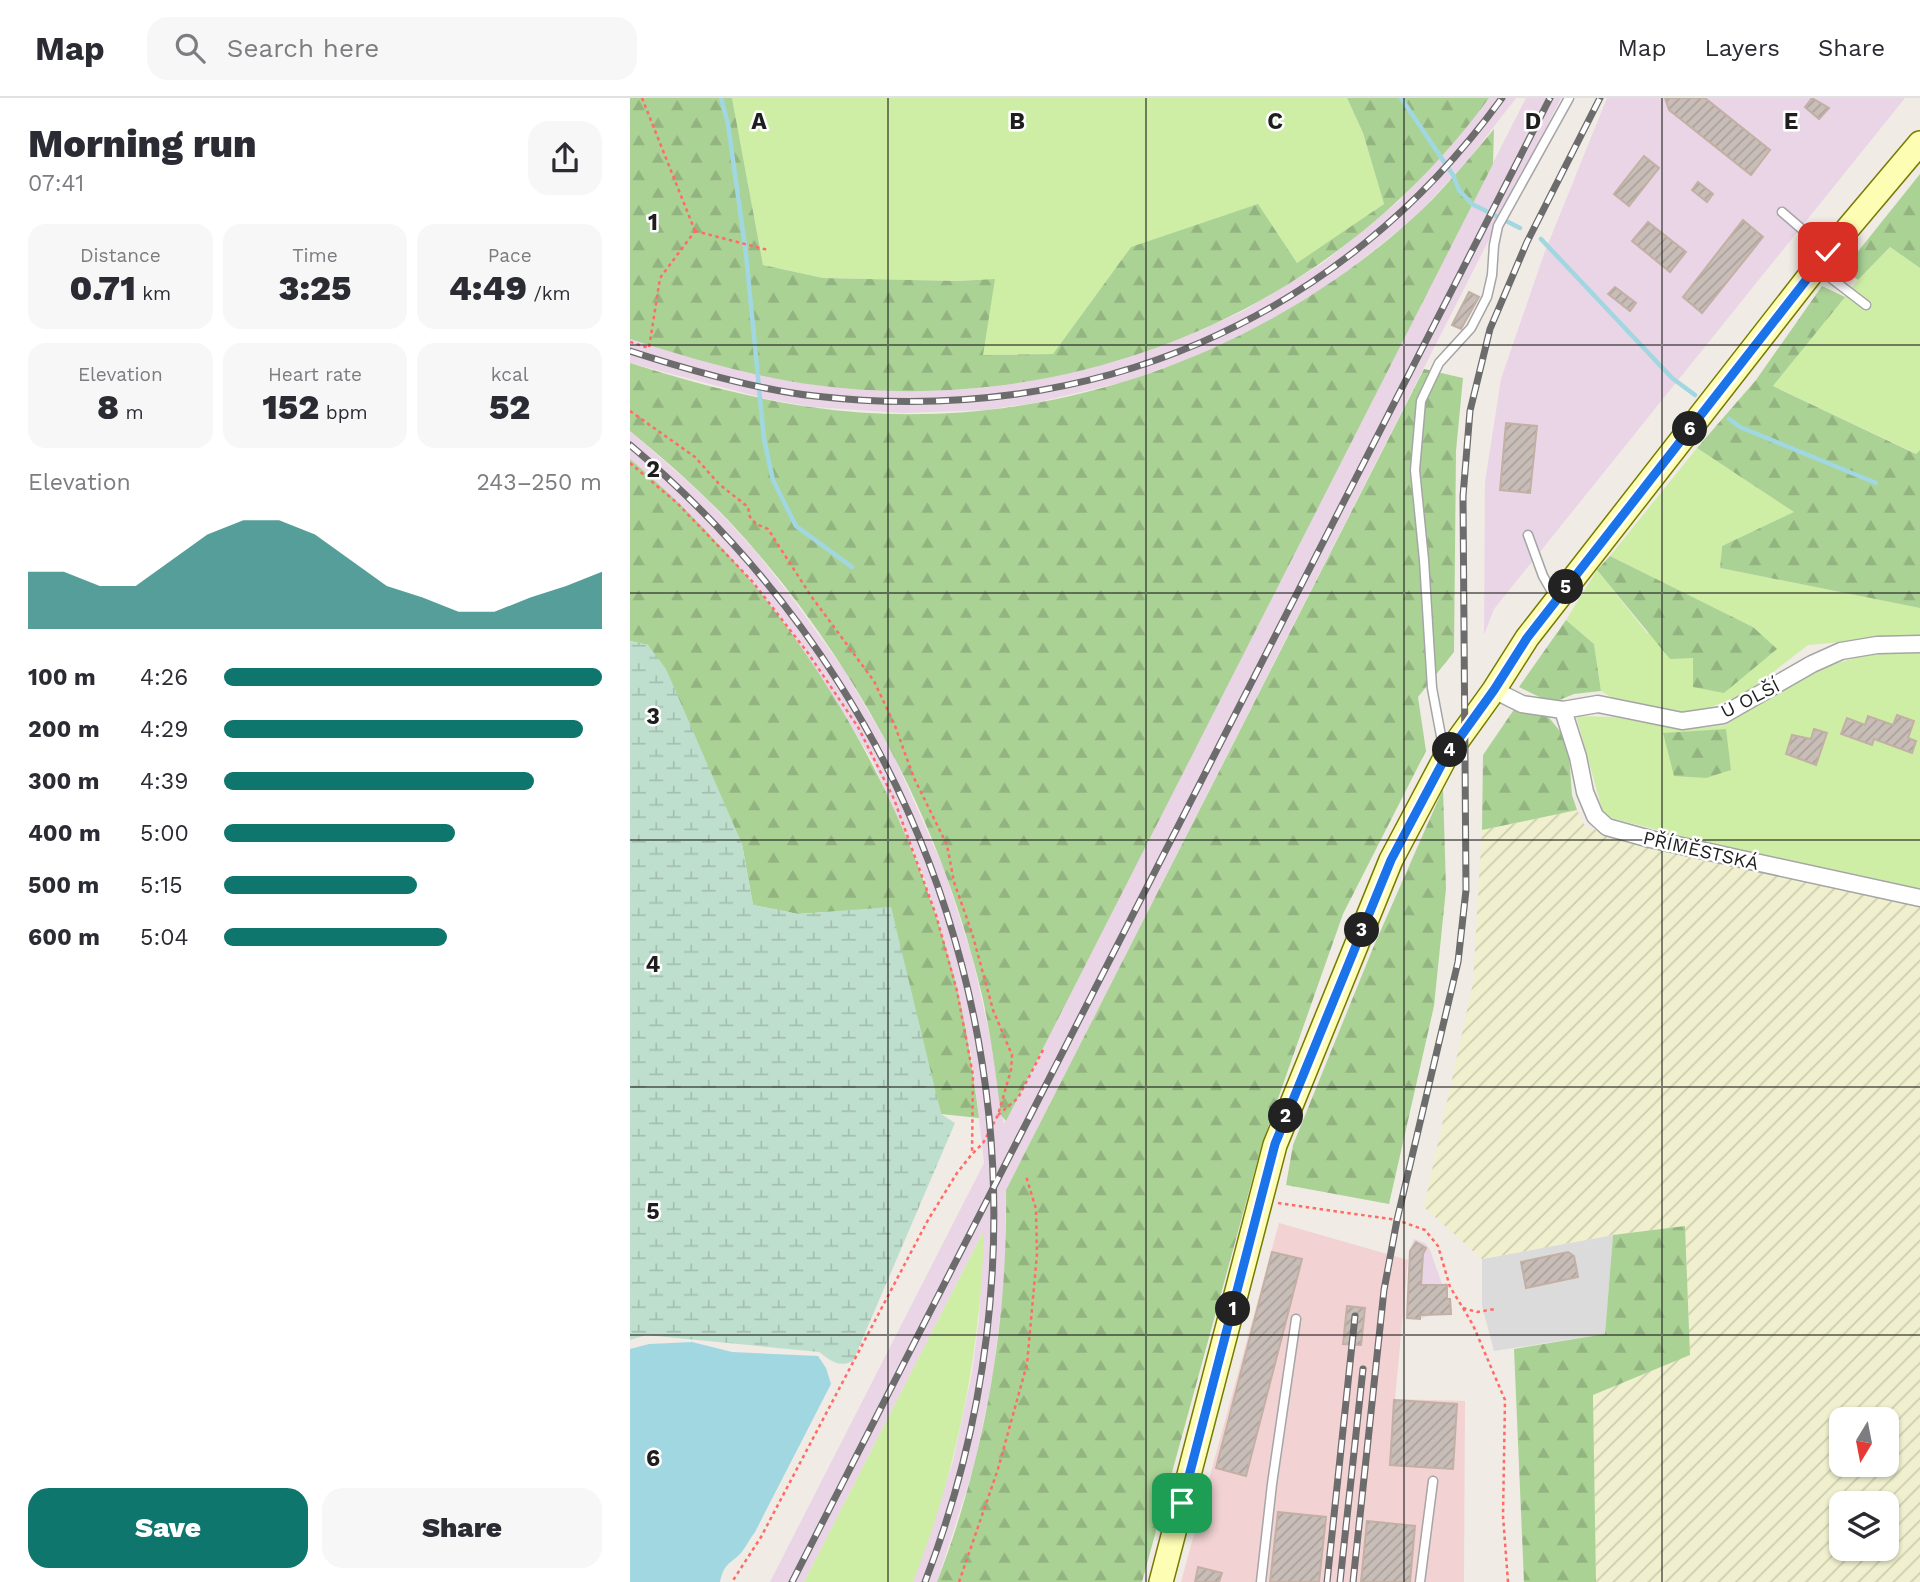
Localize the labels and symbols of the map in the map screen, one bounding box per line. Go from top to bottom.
text: A [751,108,767,135]
text: B [1009,108,1025,135]
text: C [1267,108,1283,135]
text: D [1525,108,1541,135]
text: E [1784,108,1798,135]
text: 1 [648,209,658,236]
pin [1798,222,1858,282]
pin: 6 [1672,412,1708,446]
text: 2 [646,456,660,483]
pin: 5 [1548,570,1584,604]
street label: U OLŠÍ [1717,674,1784,723]
text: 3 [646,703,660,730]
pin: 4 [1432,732,1468,768]
street label: PŘÍMĚSTSKÁ [1641,826,1761,875]
pin: 3 [1344,912,1380,948]
text: 4 [646,951,661,978]
pin: 2 [1268,1098,1304,1134]
text: 5 [646,1198,660,1225]
pin: 1 [1216,1292,1250,1326]
north arrow [1829,1407,1899,1477]
text: 6 [646,1445,660,1472]
pin [1152,1473,1212,1533]

